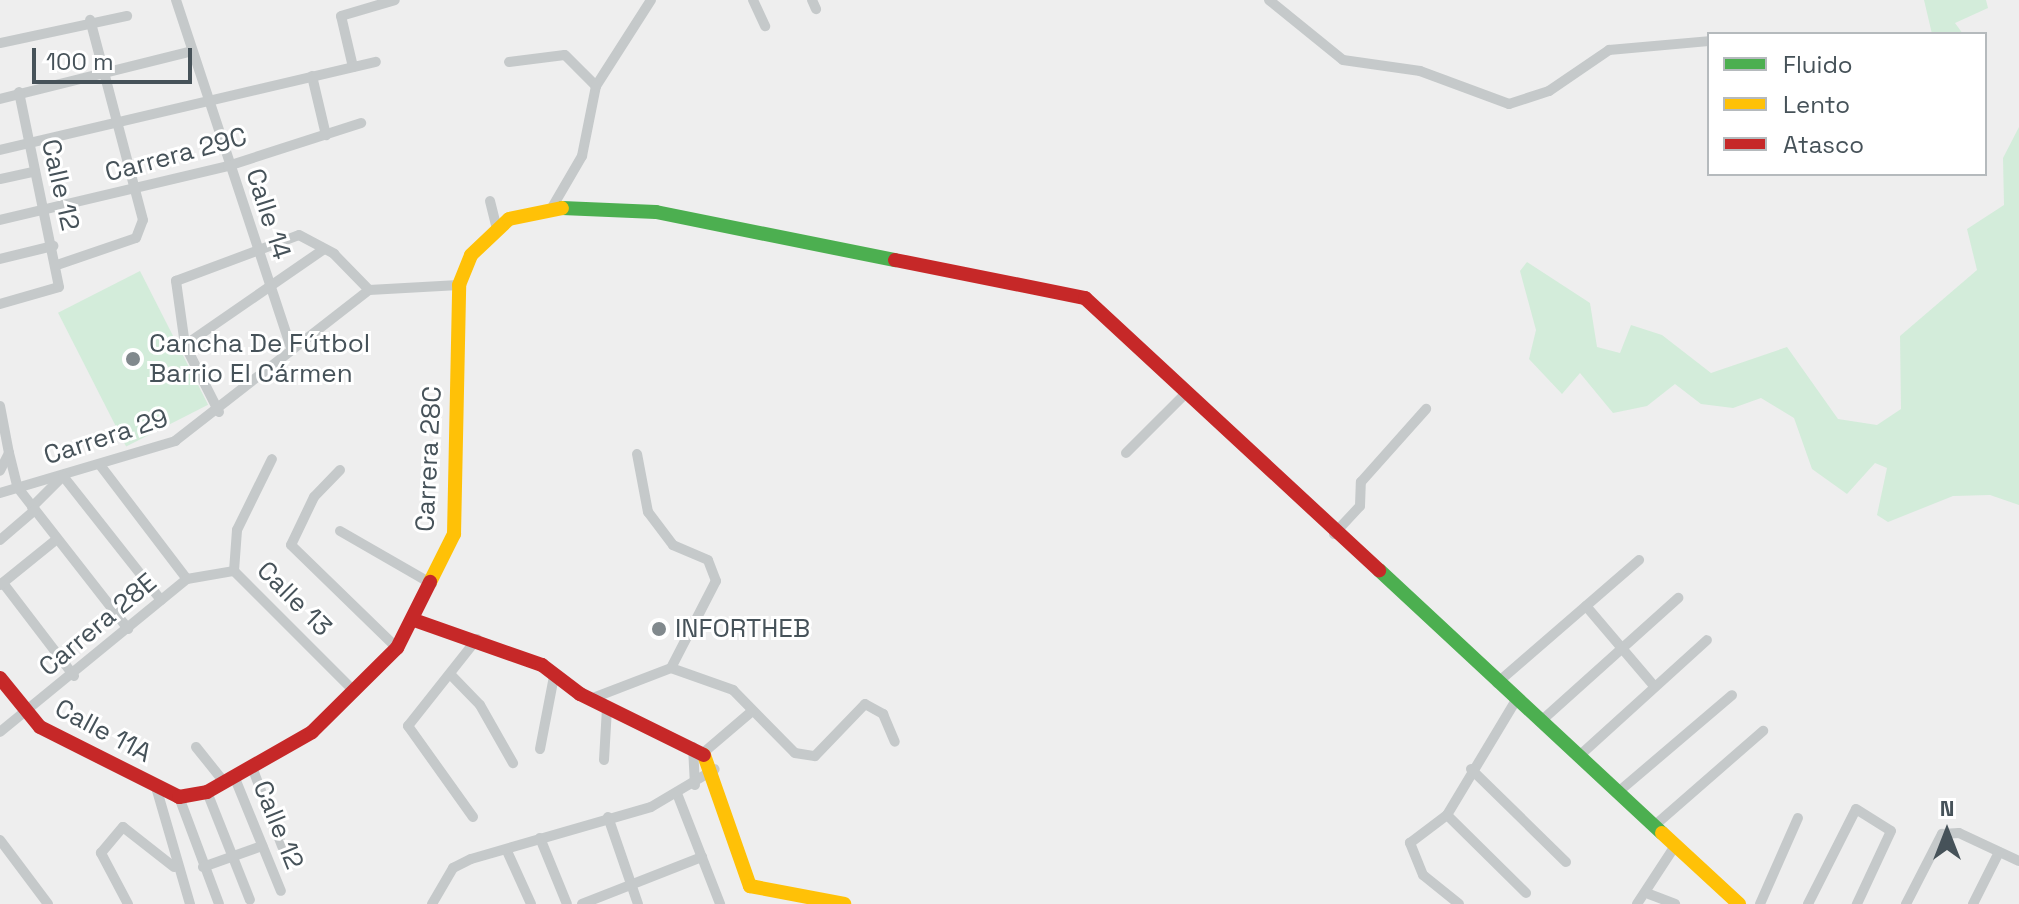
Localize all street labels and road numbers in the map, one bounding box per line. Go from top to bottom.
street label: Carrera 29C [102,121,250,189]
street label: Calle 12 [34,136,86,234]
street label: Calle 14 [239,165,297,263]
street label: Carrera 28C [410,385,448,533]
street label: Carrera 29 [40,402,172,472]
street label: Calle 13 [250,555,338,643]
street label: Carrera 28E [33,567,163,683]
street label: Calle 11A [50,693,156,769]
street label: Calle 12 [246,776,310,874]

